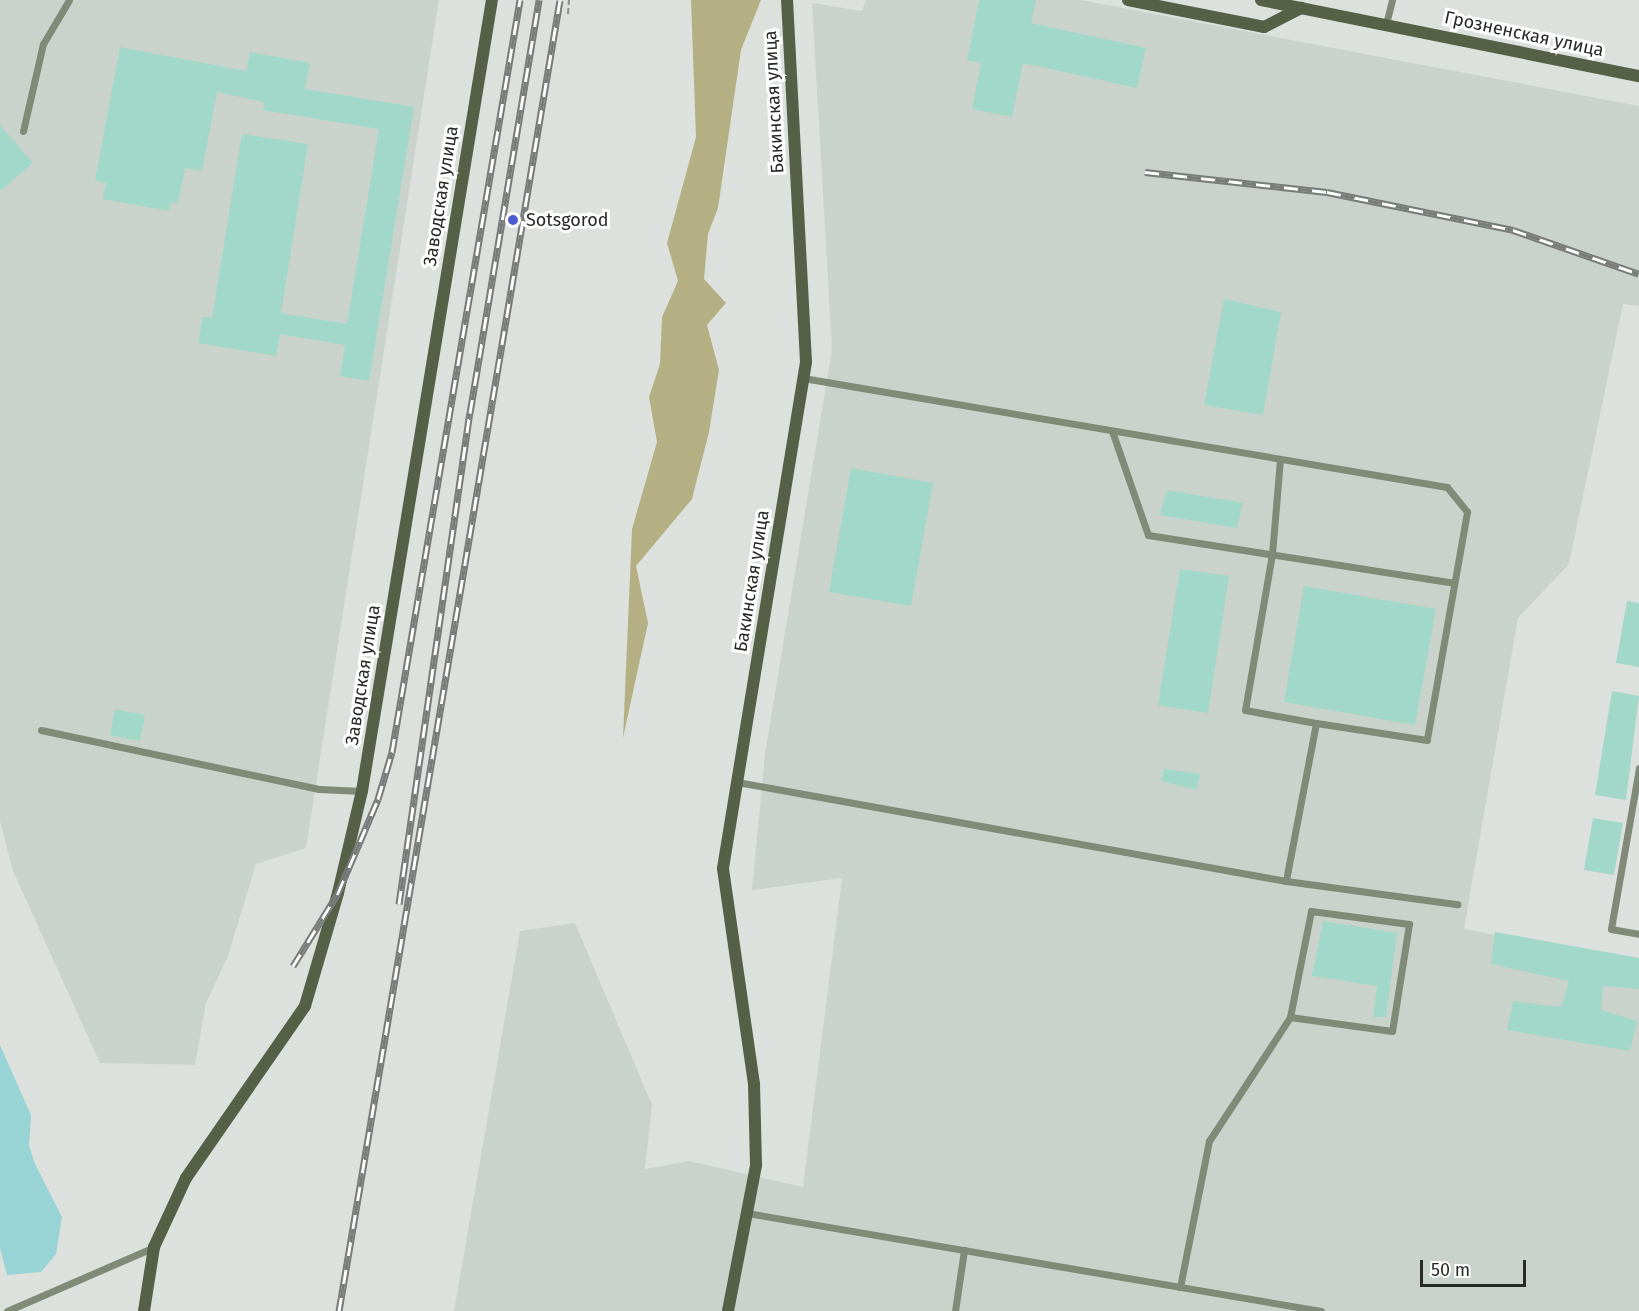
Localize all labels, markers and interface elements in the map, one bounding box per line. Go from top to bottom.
street label: Грозненская улица [1442,7,1606,61]
street label: Бакинская улица [759,30,789,174]
street label: Заводская улица [419,124,463,268]
place label: Sotsgorod [526,209,608,231]
marker: Sotsgorod [504,211,522,229]
street label: Бакинская улица [730,509,774,653]
street label: Заводская улица [341,603,385,747]
scale bar [1423,1248,1530,1286]
text: 50 m [1431,1259,1470,1281]

